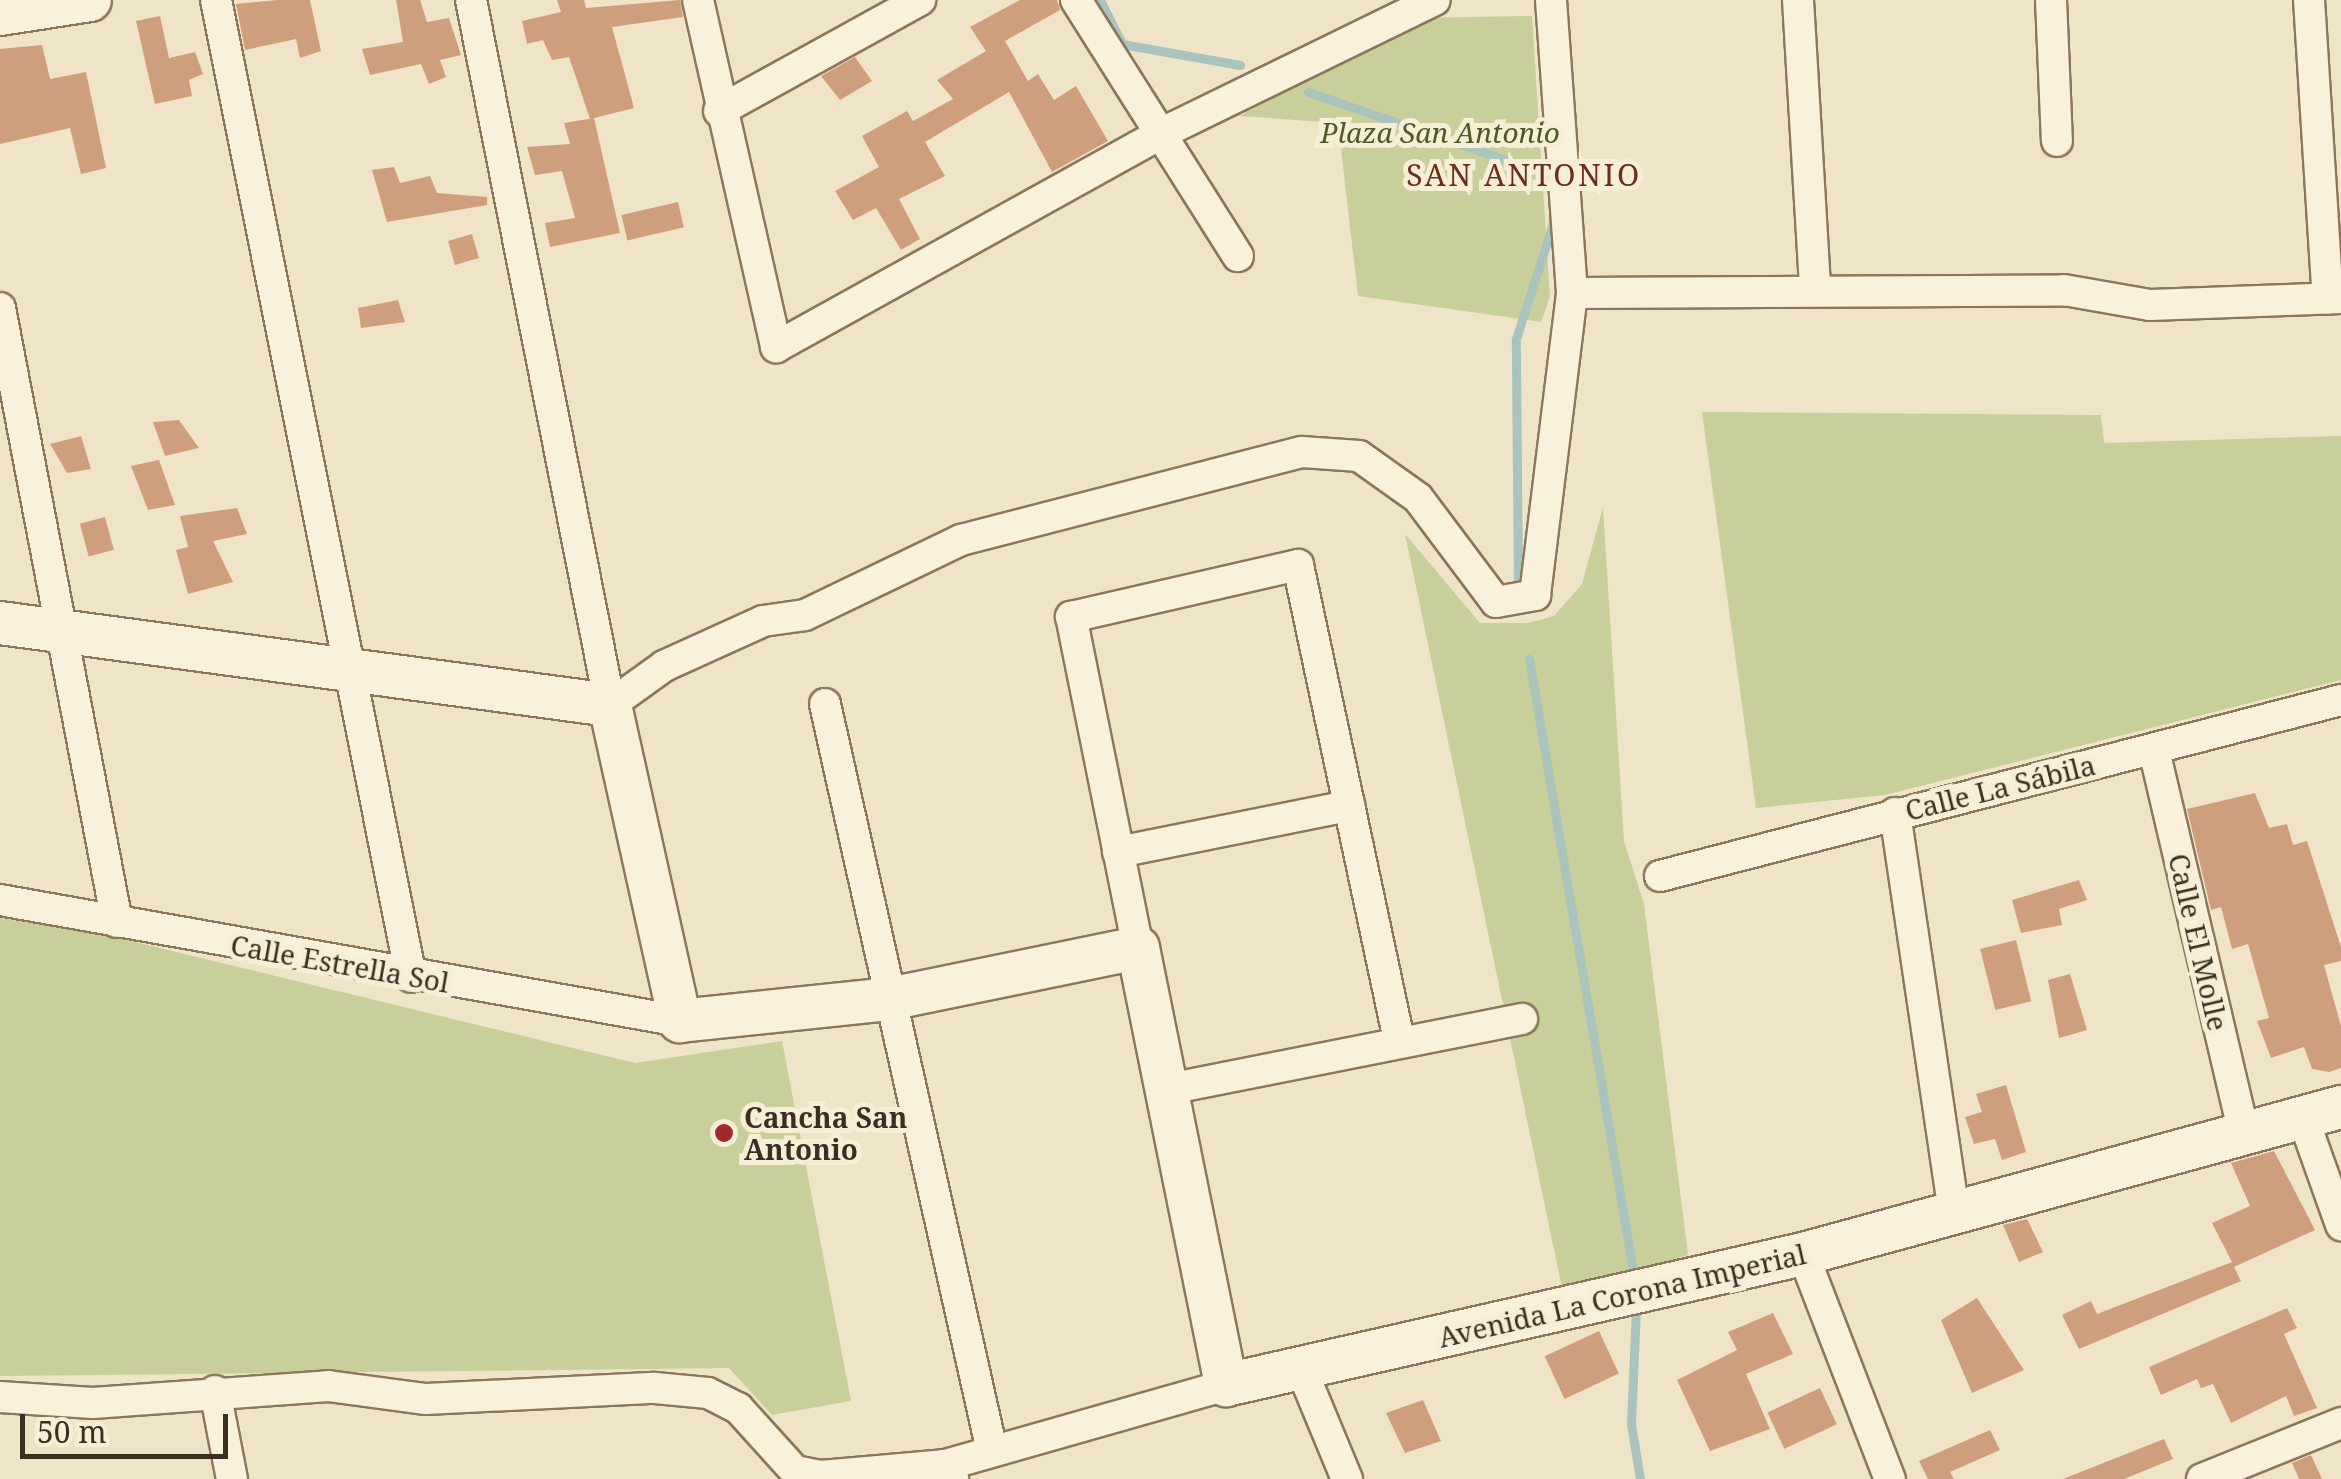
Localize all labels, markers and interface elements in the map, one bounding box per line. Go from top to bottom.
park label: Plaza San Antonio [1320,115,1560,149]
district label: SAN ANTONIO [1406,157,1642,193]
street label: Calle La Sábila [1901,747,2099,827]
street label: Calle El Molle [2162,850,2236,1034]
street label: Calle Estrella Sol [228,927,452,999]
place label: Cancha San Antonio [744,1100,907,1166]
marker: Cancha San Antonio [713,1122,735,1144]
street label: Avenida La Corona Imperial [1435,1236,1809,1354]
scale bar [25,1394,232,1456]
text: 50 m [37,1411,107,1452]

